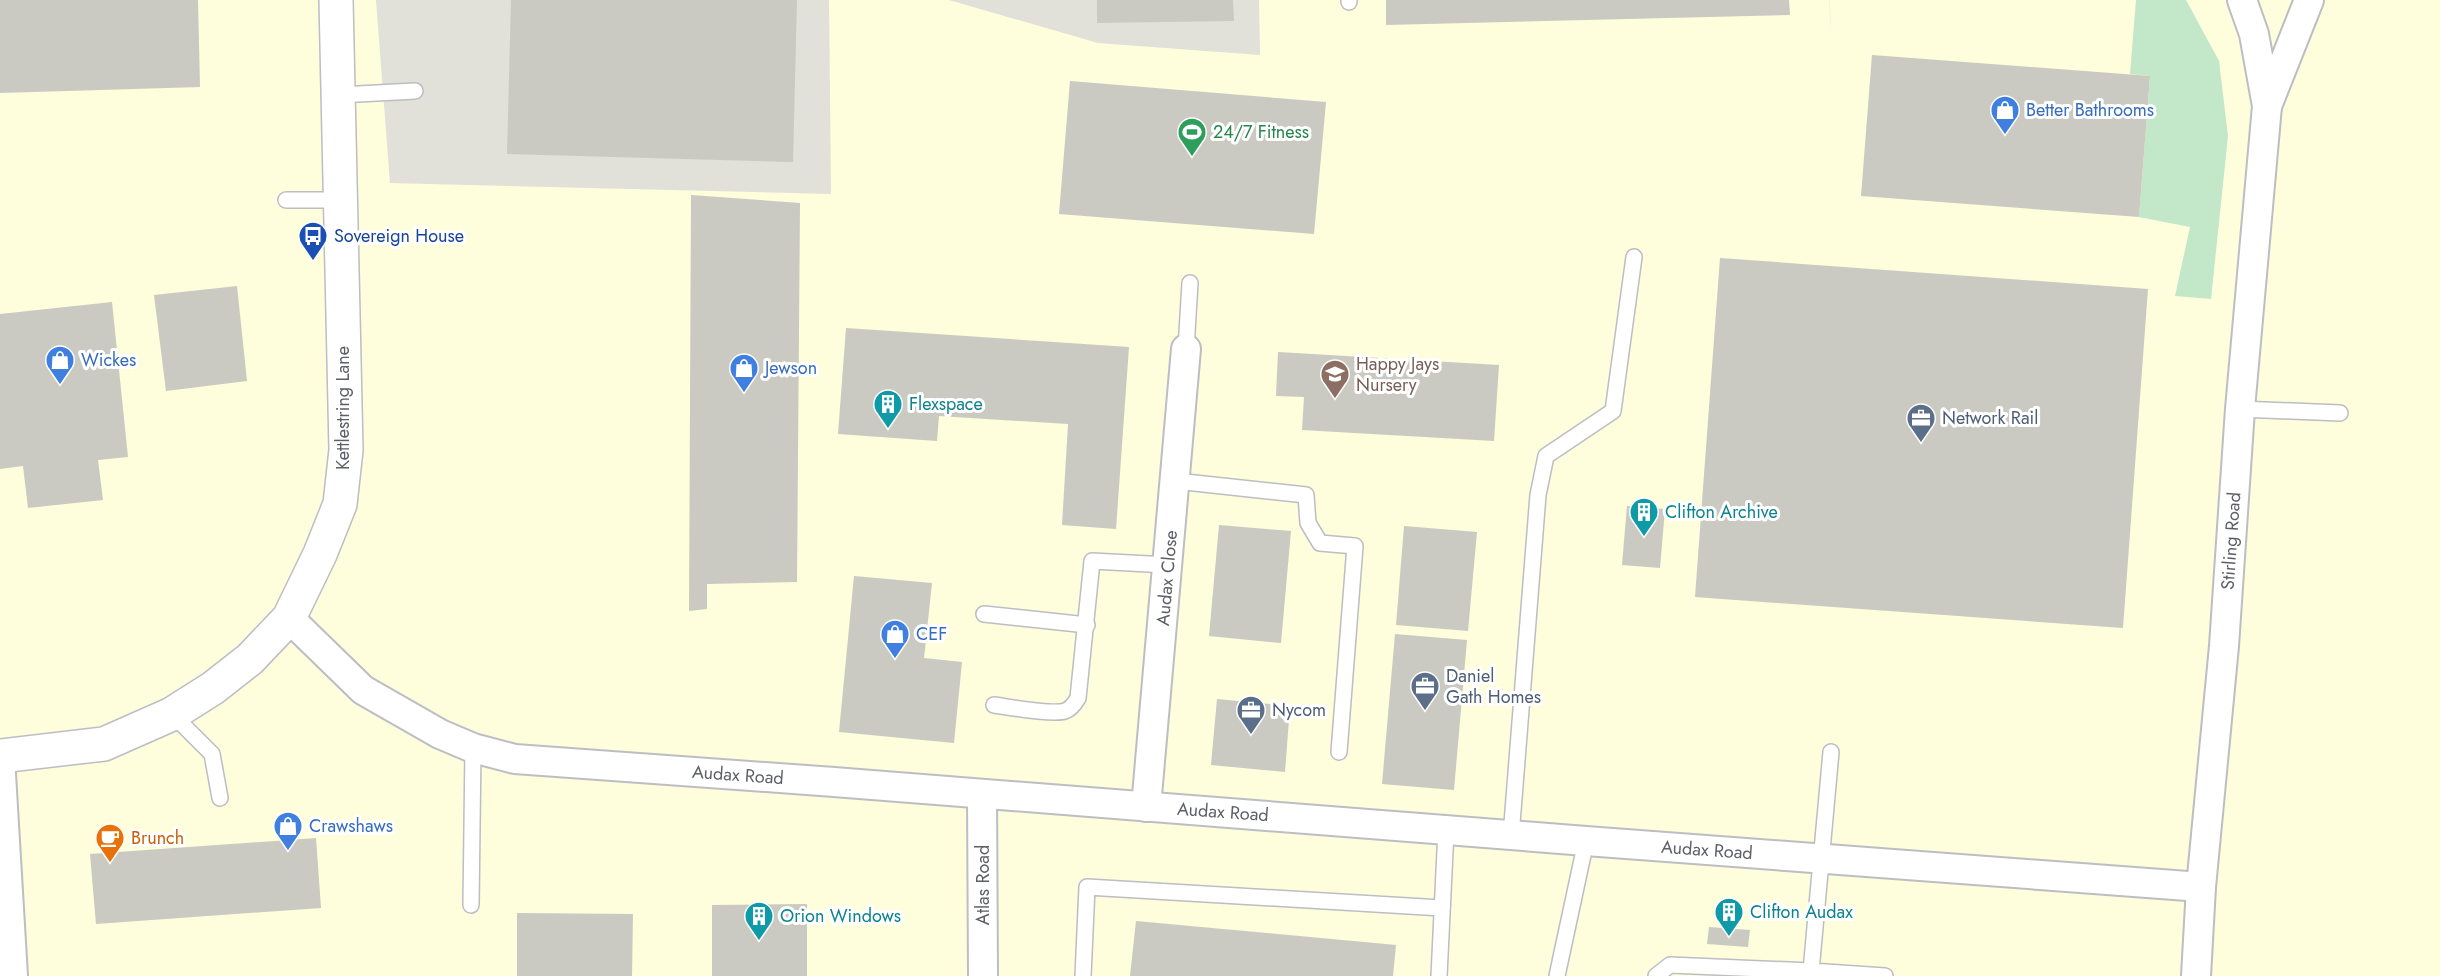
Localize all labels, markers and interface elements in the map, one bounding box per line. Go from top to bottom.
shop icon: Better Bathrooms [1989,94,2021,136]
place label: Better Bathrooms [2026,97,2154,123]
sports icon: 24/7 Fitness [1176,116,1208,158]
place label: 24/7 Fitness [1213,119,1309,145]
bus stop icon: Sovereign House [297,220,329,262]
place label: Sovereign House [334,223,464,249]
shop icon: Wickes [44,344,76,386]
street label: Kettlestring Lane [330,346,356,470]
place label: Wickes [81,347,136,373]
place label: Happy Jays Nursery [1356,351,1439,398]
shop icon: Jewson [728,352,760,394]
place label: Jewson [763,355,817,381]
school or university icon: Happy Jays Nursery [1319,358,1351,400]
building icon: Flexspace [872,388,904,430]
place label: Flexspace [909,391,983,417]
office icon: Network Rail [1905,402,1937,444]
place label: Network Rail [1942,405,2038,431]
street label: Stirling Road [2215,491,2247,591]
building icon: Clifton Archive [1628,496,1660,538]
place label: Clifton Archive [1665,499,1778,525]
street label: Audax Close [1150,529,1184,627]
shop icon: CEF [879,618,911,660]
place label: CEF [916,621,947,647]
place label: Daniel Gath Homes [1446,663,1541,710]
office icon: Daniel Gath Homes [1409,670,1441,712]
office icon: Nycom [1235,694,1267,736]
place label: Nycom [1272,697,1326,723]
street label: Audax Road [691,759,785,791]
street label: Audax Road [1176,796,1270,828]
shop icon: Crawshaws [272,810,304,852]
place label: Crawshaws [309,813,393,839]
cafe icon: Brunch [94,822,126,864]
place label: Brunch [131,825,184,851]
street label: Audax Road [1660,834,1754,866]
street label: Atlas Road [970,845,996,925]
building icon: Clifton Audax [1713,896,1745,938]
place label: Clifton Audax [1750,899,1853,925]
building icon: Orion Windows [743,900,775,942]
place label: Orion Windows [780,903,901,929]

